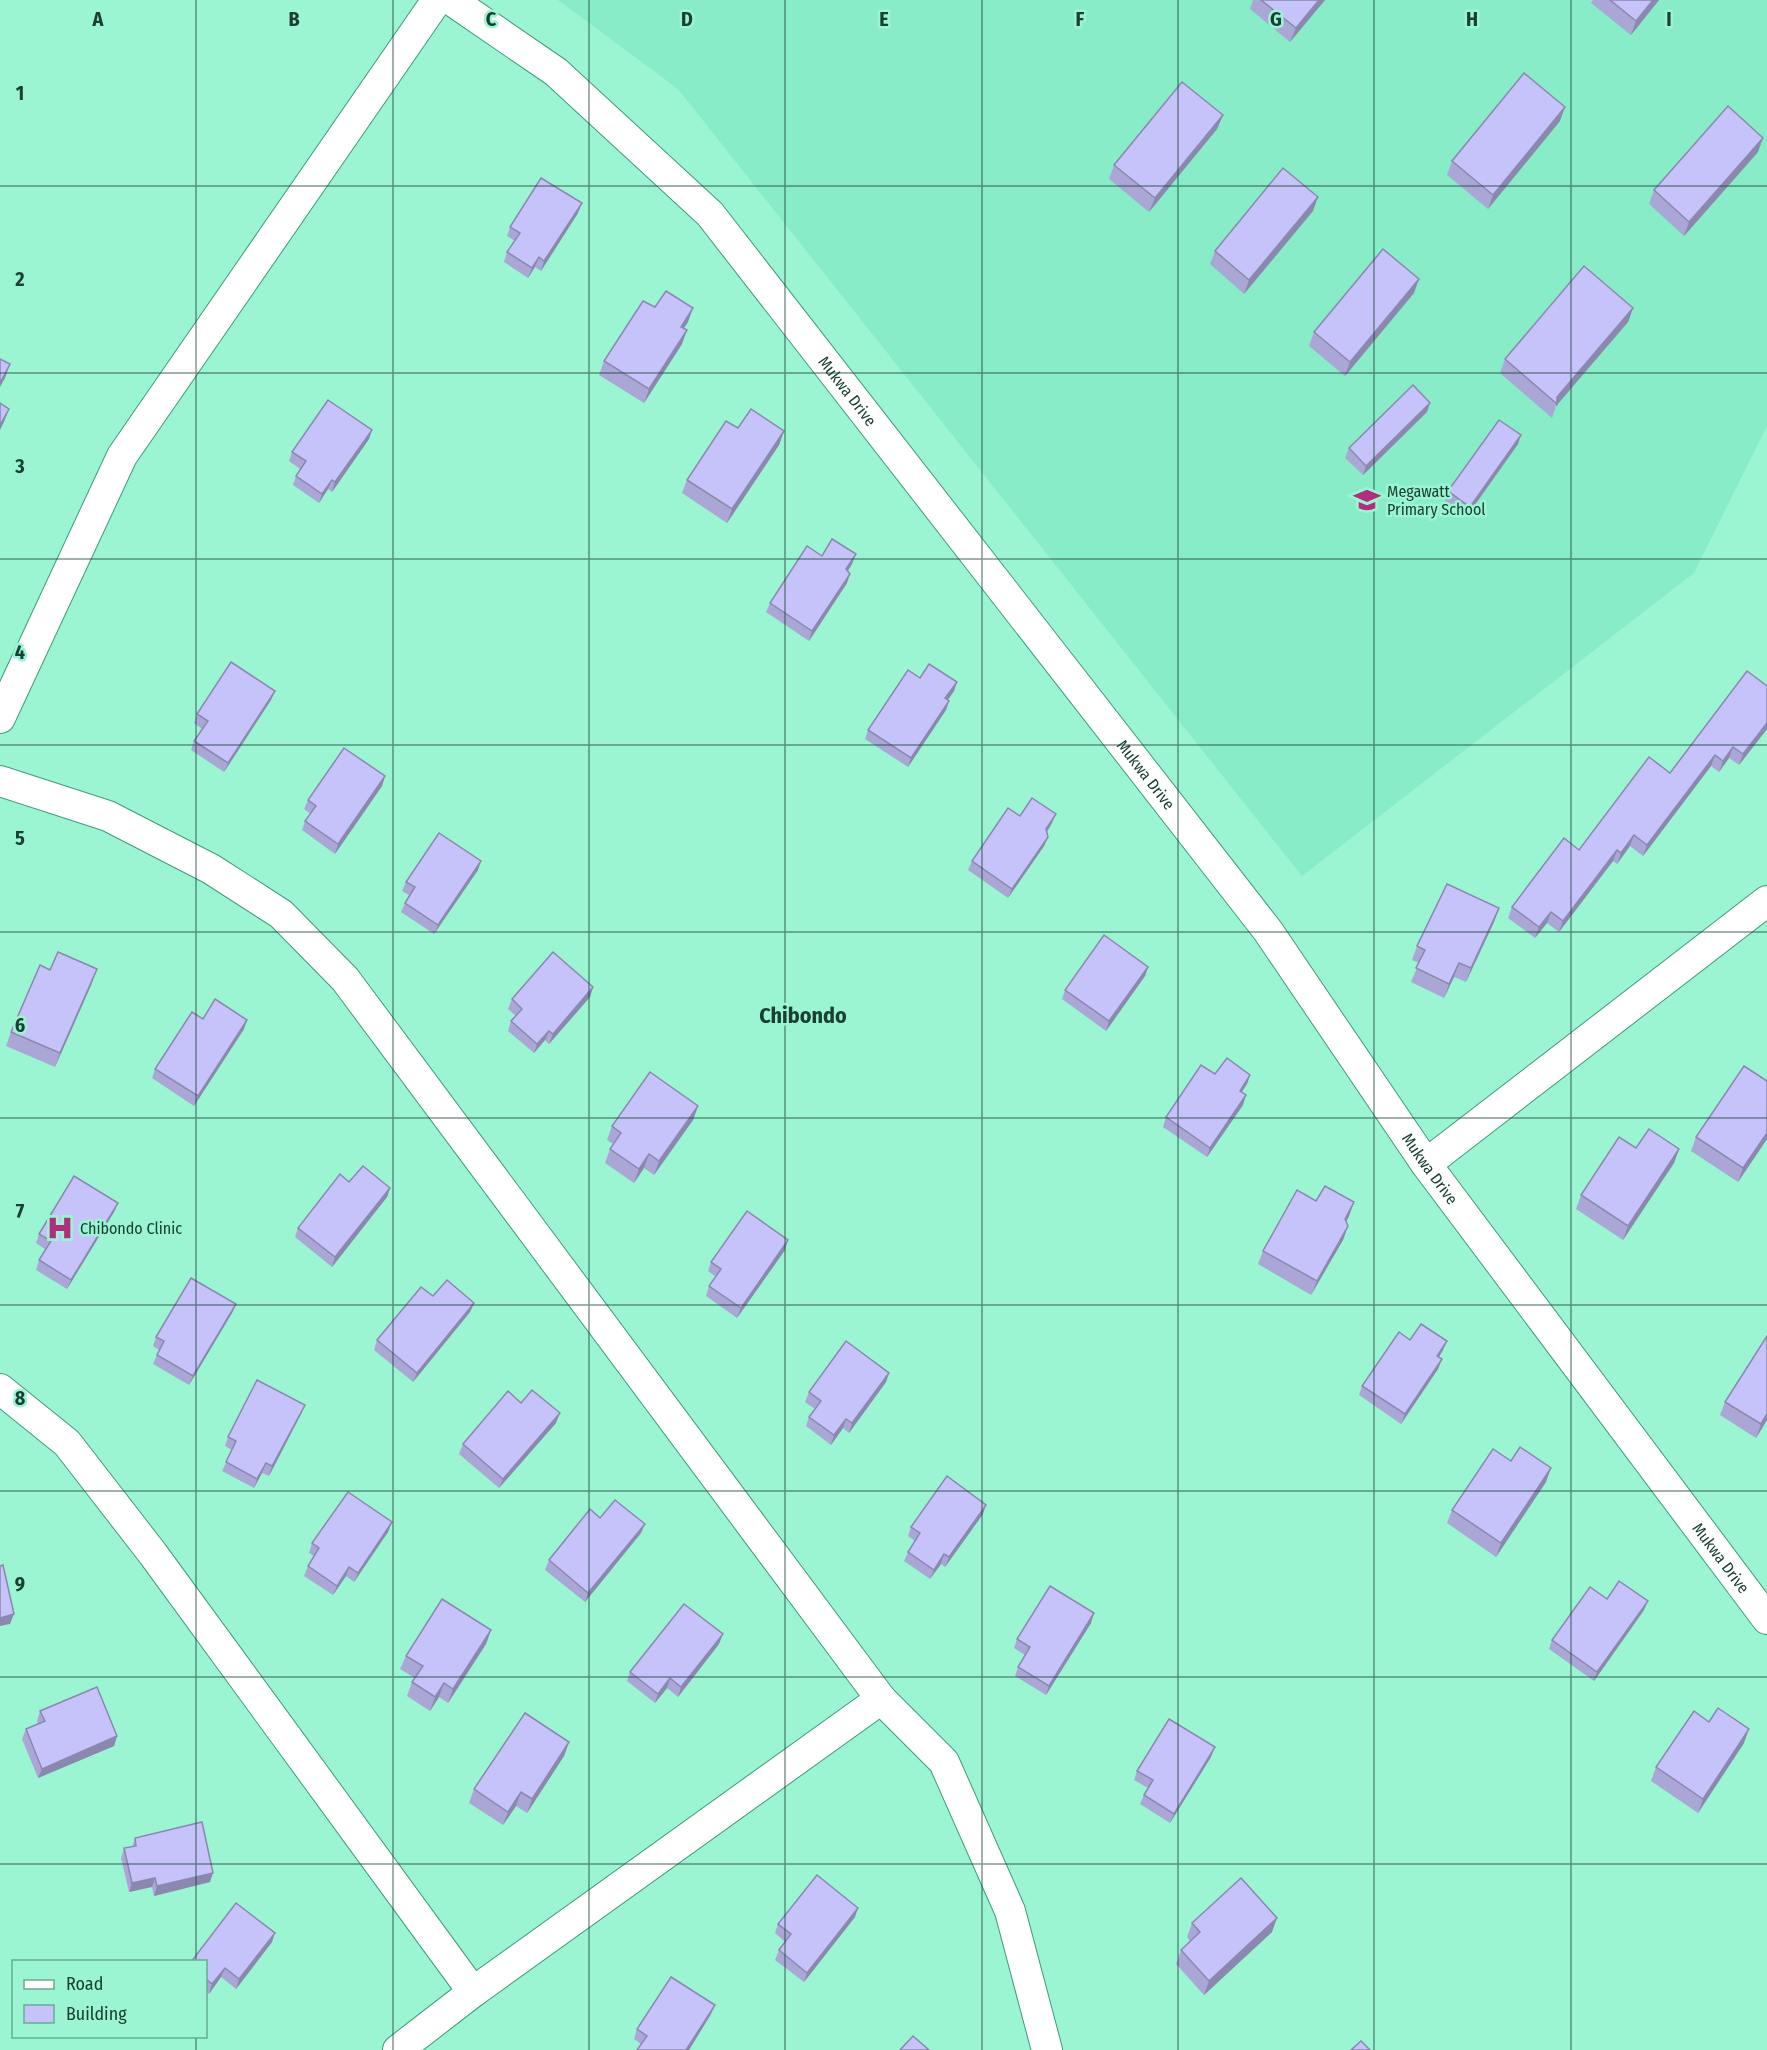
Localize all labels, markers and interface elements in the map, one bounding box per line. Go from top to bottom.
text: A [92,7,105,31]
text: B [288,7,300,31]
text: C [486,7,497,31]
text: D [681,7,693,31]
text: E [879,7,889,31]
text: F [1076,7,1085,31]
text: G [1270,7,1282,31]
text: H [1466,7,1478,31]
text: I [1666,7,1672,31]
text: 1 [16,81,24,105]
text: 2 [14,267,25,291]
street label: Mukwa Drive [815,352,881,430]
text: 3 [14,454,25,478]
place label: Megawatt Primary School [1387,482,1486,519]
school or university icon: Megawatt Primary School [1352,485,1382,515]
text: 4 [15,640,25,664]
street label: Mukwa Drive [1113,736,1179,813]
text: 5 [15,826,25,850]
district label: Chibondo [759,1002,847,1029]
text: 6 [15,1013,25,1037]
street label: Mukwa Drive [1398,1129,1462,1208]
text: 7 [16,1199,25,1223]
hospital icon: Chibondo Clinic [45,1213,75,1243]
place label: Chibondo Clinic [80,1219,182,1238]
text: 8 [15,1386,26,1410]
street label: Mukwa Drive [1689,1519,1754,1597]
text: 9 [15,1572,25,1596]
legend [12,1960,207,2038]
text: Road [66,1973,103,1995]
text: Building [66,2003,127,2025]

